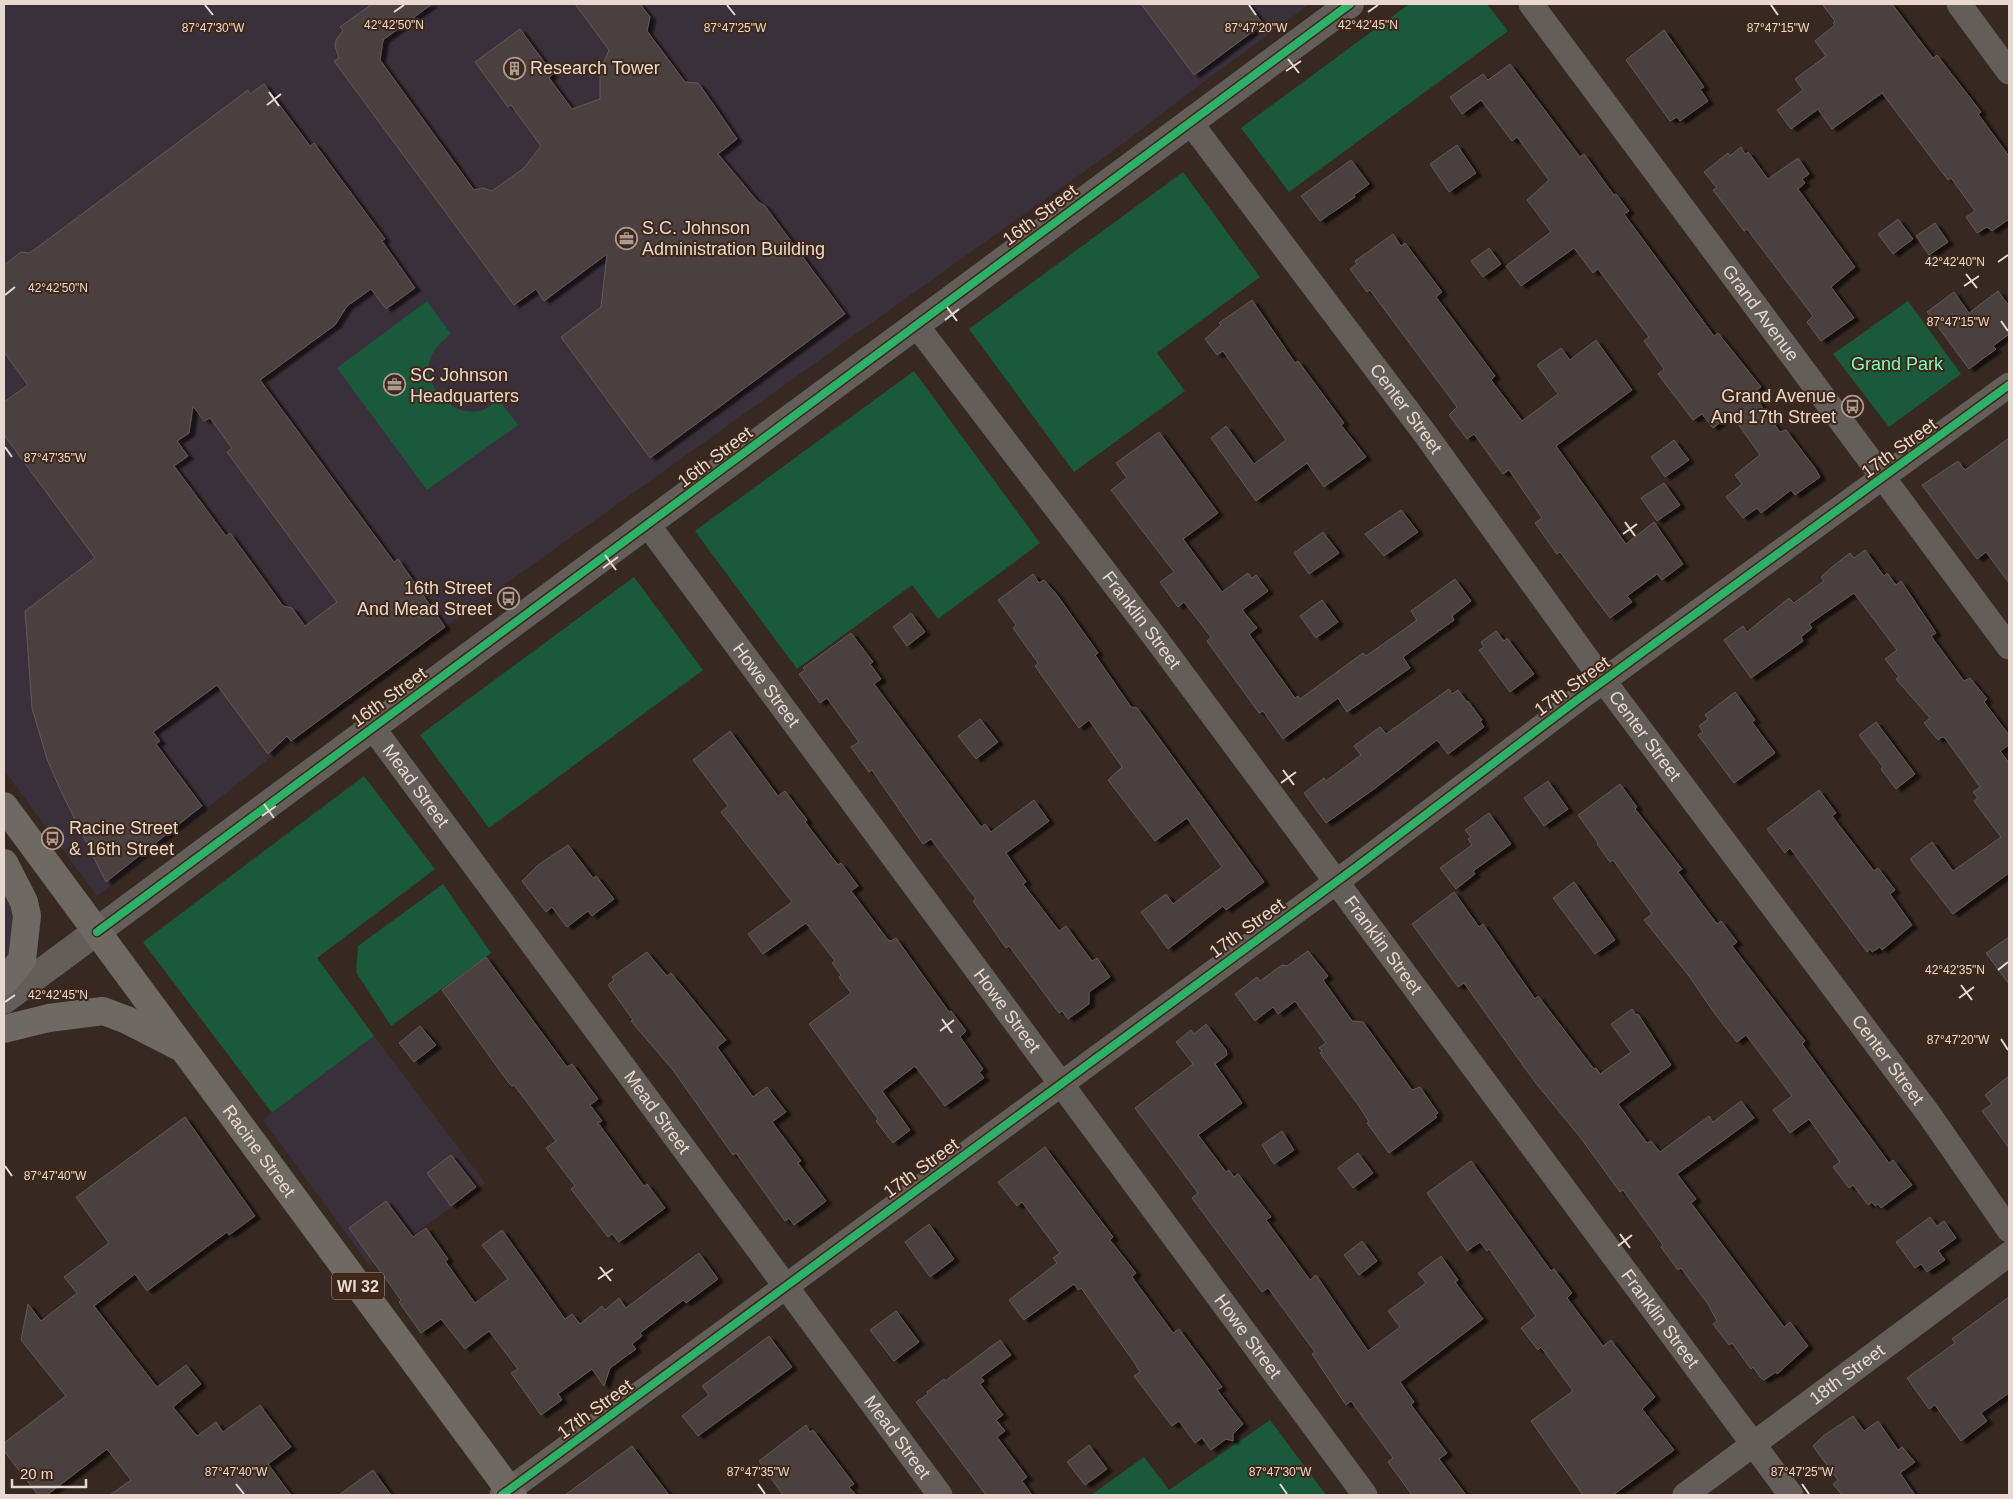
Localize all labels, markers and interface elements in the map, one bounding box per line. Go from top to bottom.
text: 42°42'50"N [364,18,424,32]
text: 42°42'45"N [1338,18,1398,32]
text: 87°47'30"W [182,21,245,35]
text: 87°47'25"W [704,21,767,35]
text: 87°47'20"W [1225,21,1288,35]
text: 87°47'15"W [1747,21,1810,35]
building icon: Research Tower [502,56,526,80]
place label: Research Tower [530,58,660,78]
street label: 16th Street [999,181,1081,249]
place label: S.C. Johnson Administration Building [642,218,825,259]
office icon: S.C. Johnson Administration Building [614,226,638,250]
text: 42°42'40"N [1925,255,1985,269]
street label: Grand Avenue [1718,261,1803,365]
text: 42°42'50"N [28,281,88,295]
text: 87°47'15"W [1927,315,1990,329]
park label: Grand Park [1851,354,1944,374]
street label: Center Street [1366,360,1446,458]
place label: SC Johnson Headquarters [410,365,519,406]
office icon: SC Johnson Headquarters [382,373,406,397]
place label: Grand Avenue And 17th Street [1711,386,1836,427]
bus stop icon: Grand Avenue And 17th Street [1840,394,1864,418]
street label: 17th Street [1858,414,1940,482]
street label: 16th Street [674,423,756,491]
text: 87°47'35"W [24,451,87,465]
street label: Franklin Street [1098,567,1185,673]
place label: 16th Street And Mead Street [357,578,492,619]
bus stop icon: 16th Street And Mead Street [496,586,520,610]
street label: Howe Street [729,639,804,731]
street label: 17th Street [1531,652,1613,720]
street label: 16th Street [348,663,430,731]
street label: Center Street [1605,687,1685,785]
street label: Mead Street [379,740,453,831]
place label: Racine Street & 16th Street [69,818,178,859]
bus stop icon: Racine Street & 16th Street [41,826,65,850]
street label: Franklin Street [1340,892,1426,998]
street label: 17th Street [1206,894,1288,962]
text: 42°42'35"N [1925,963,1985,977]
street label: Howe Street [970,965,1045,1057]
text: 42°42'45"N [28,988,88,1002]
street label: Center Street [1848,1011,1928,1109]
text: 87°47'20"W [1927,1033,1990,1047]
street label: Mead Street [620,1067,694,1158]
street label: Racine Street [218,1101,299,1201]
street label: 17th Street [880,1134,962,1202]
text: 87°47'40"W [24,1169,87,1183]
street label: Franklin Street [1617,1266,1703,1372]
road number: WI 32 [332,1272,384,1300]
street label: Howe Street [1210,1291,1285,1382]
street label: 18th Street [1806,1340,1888,1409]
street label: 17th Street [554,1375,636,1443]
street label: Mead Street [860,1392,935,1483]
scale bar [12,1456,86,1488]
text: 20 m [20,1465,53,1482]
text: 87°47'40"W [205,1465,268,1479]
text: 87°47'35"W [727,1465,790,1479]
text: 87°47'30"W [1249,1465,1312,1479]
text: 87°47'25"W [1771,1465,1834,1479]

